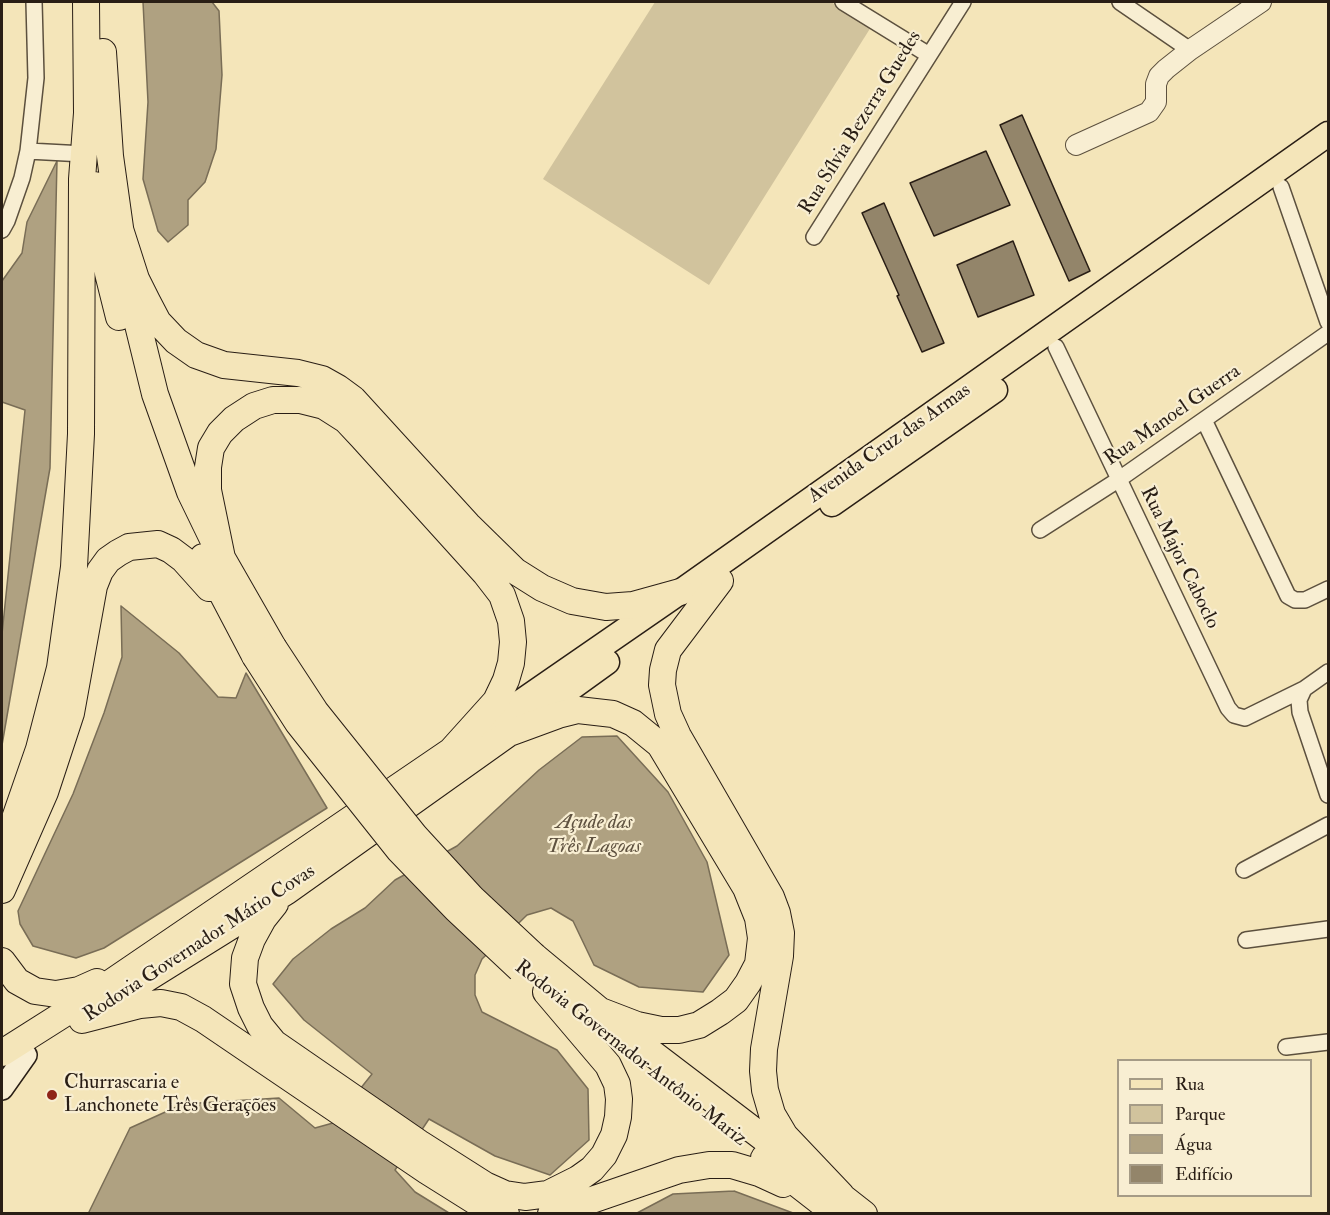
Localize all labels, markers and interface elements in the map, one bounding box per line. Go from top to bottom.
street label: Rua Sílvia Bezerra Guedes [795,27,927,219]
street label: Rua Manoel Guerra [1100,360,1246,472]
street label: Avenida Cruz das Armas [804,379,976,509]
street label: Rua Major Caboclo [1134,483,1224,633]
water label: Açude das Três Lagoas [547,810,641,860]
street label: Rodovia Governador Mário Covas [80,860,320,1028]
street label: Rodovia Governador Antônio Mariz [509,956,751,1152]
legend [1117,1059,1312,1197]
place label: Churrascaria e Lanchonete Três Gerações [64,1072,276,1119]
text: Rua [1175,1073,1204,1096]
marker: Churrascaria e Lanchonete Três Gerações [45,1088,59,1102]
text: Parque [1175,1103,1225,1126]
text: Água [1175,1133,1212,1156]
text: Edifício [1175,1163,1233,1186]

